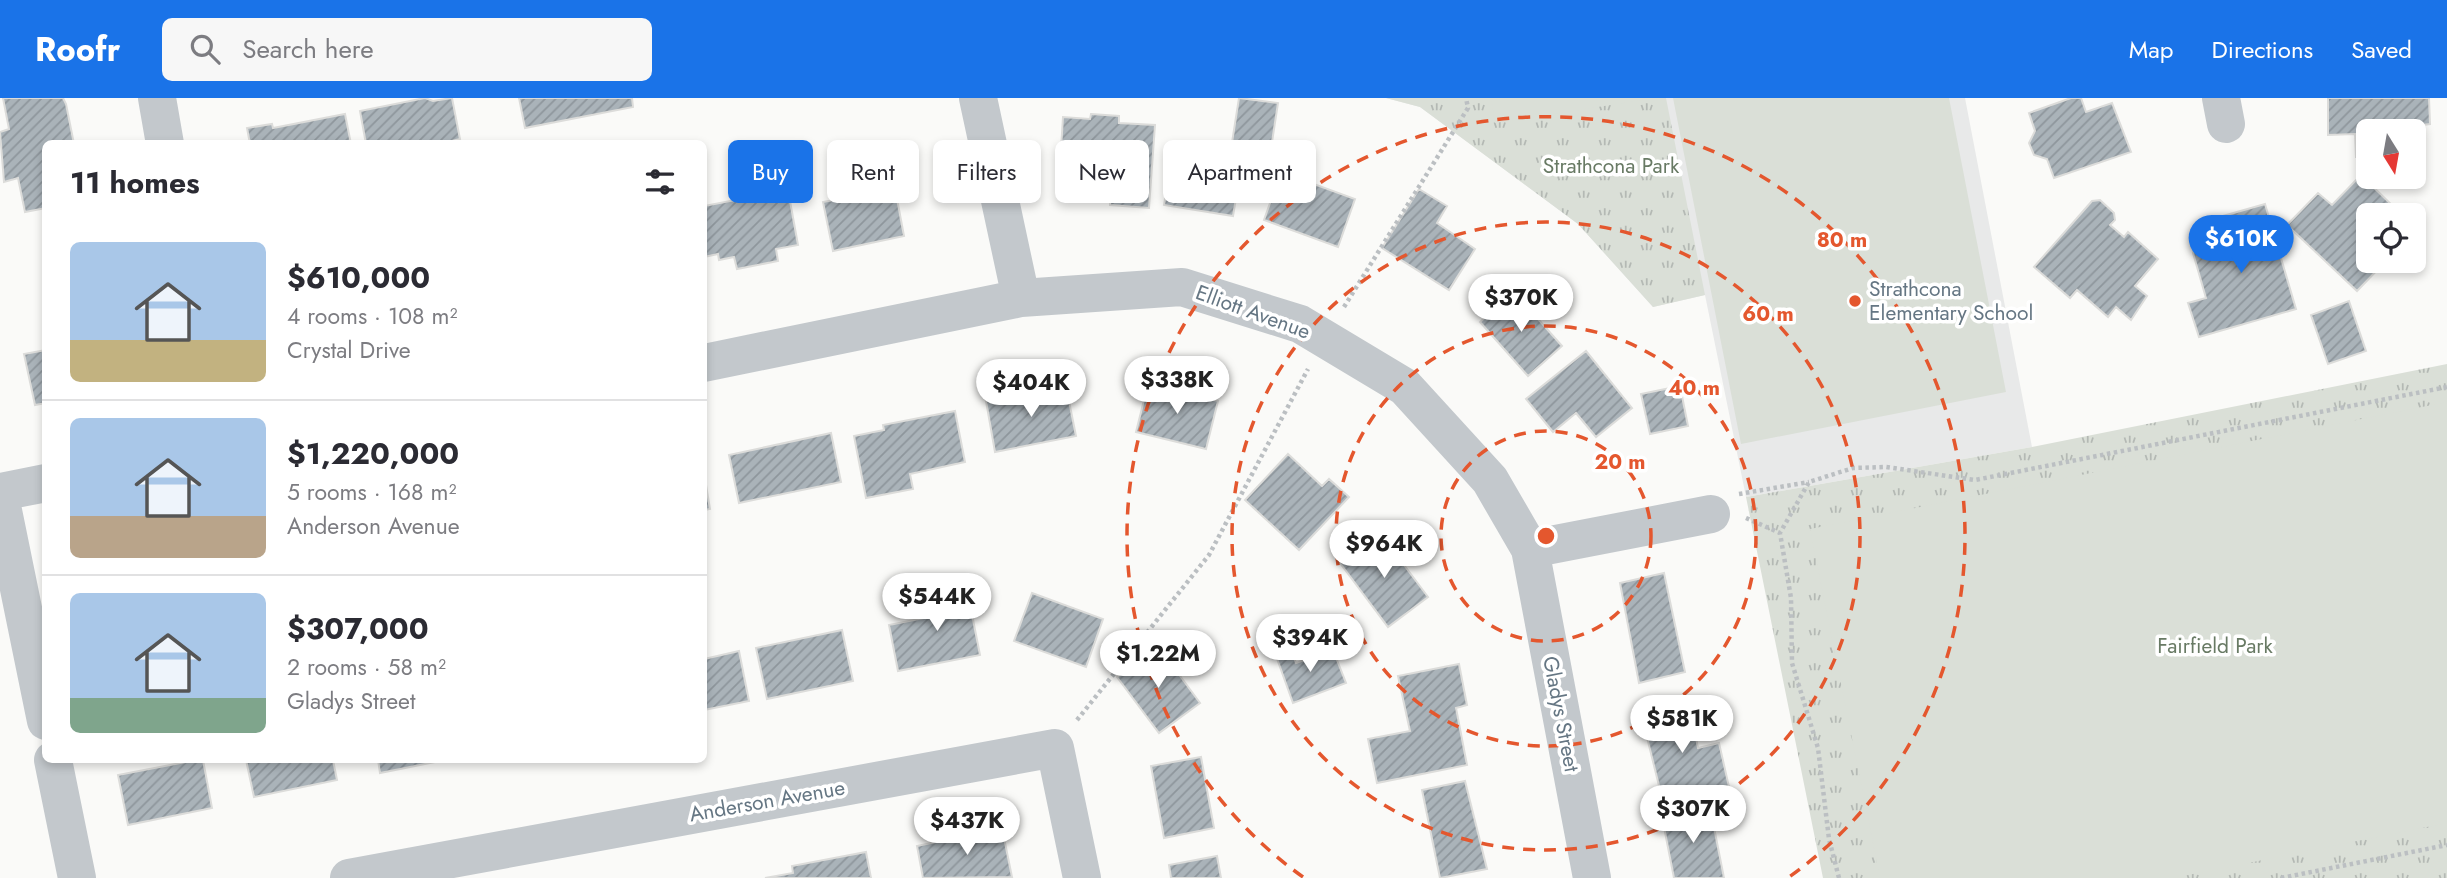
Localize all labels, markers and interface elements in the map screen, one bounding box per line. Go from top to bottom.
search box [162,18,652,81]
text: Roofr [35,26,120,73]
icon: search [186,30,224,68]
text: Search here [242,30,374,68]
text: Map [2129,32,2174,67]
text: Directions [2212,32,2313,67]
text: Saved [2351,32,2412,67]
north arrow [2356,119,2426,189]
map controls [2356,119,2426,273]
chip: Buy [728,140,813,203]
chip: Rent [827,140,919,203]
chip: Filters [933,140,1041,203]
chip: New [1055,140,1149,203]
chip: Apartment [1163,140,1316,203]
park label: Strathcona Park [1543,151,1680,181]
text: 11 homes [70,161,200,204]
icon: filters [641,163,679,201]
button: locate [2356,203,2426,273]
pin: $610K [2192,216,2290,275]
text: $610K [2205,221,2277,255]
text: 80 m [1817,225,1867,255]
text: $610,000 [287,256,430,299]
icon: home [126,270,210,354]
pin: $370K [1472,274,1570,334]
place label: Strathcona Elementary School [1869,274,2033,328]
street label: Elliott Avenue [1192,277,1315,347]
text: $370K [1484,280,1558,314]
marker: Strathcona Elementary School [1847,293,1863,309]
text: 4 rooms · 108 m² [287,299,457,333]
text: 60 m [1742,299,1794,329]
text: Crystal Drive [287,333,411,367]
pin: $338K [1128,356,1226,416]
pin: $404K [982,360,1080,419]
text: $338K [1140,362,1214,396]
text: $404K [992,365,1070,399]
text: 40 m [1668,373,1720,403]
text: $1,220,000 [287,432,459,475]
icon: home [126,446,210,530]
text: 20 m [1594,447,1646,477]
text: 5 rooms · 168 m² [287,475,456,509]
text: Anderson Avenue [287,509,460,543]
pin: $964K [1335,520,1433,580]
centre of rings [1534,524,1558,548]
text: $964K [1345,526,1423,560]
pin: $544K [888,574,986,633]
text: $544K [898,579,976,613]
text: $307,000 [287,607,429,650]
pin: $394K [1261,614,1359,674]
text: $394K [1272,620,1348,654]
icon: home [126,621,210,705]
pin: $1.22M [1101,630,1215,690]
park label: Fairfield Park [2157,631,2273,661]
text: $1.22M [1116,636,1200,670]
text: 2 rooms · 58 m² [287,650,446,684]
street label: Gladys Street [1535,654,1587,774]
text: Gladys Street [287,684,415,718]
pin: $581K [1633,696,1731,755]
text: $581K [1646,701,1718,735]
street label: Anderson Avenue [687,773,847,829]
pin: $307K [1644,786,1742,845]
text: $307K [1656,791,1730,825]
pin: $437K [918,798,1016,857]
text: $437K [930,803,1004,837]

